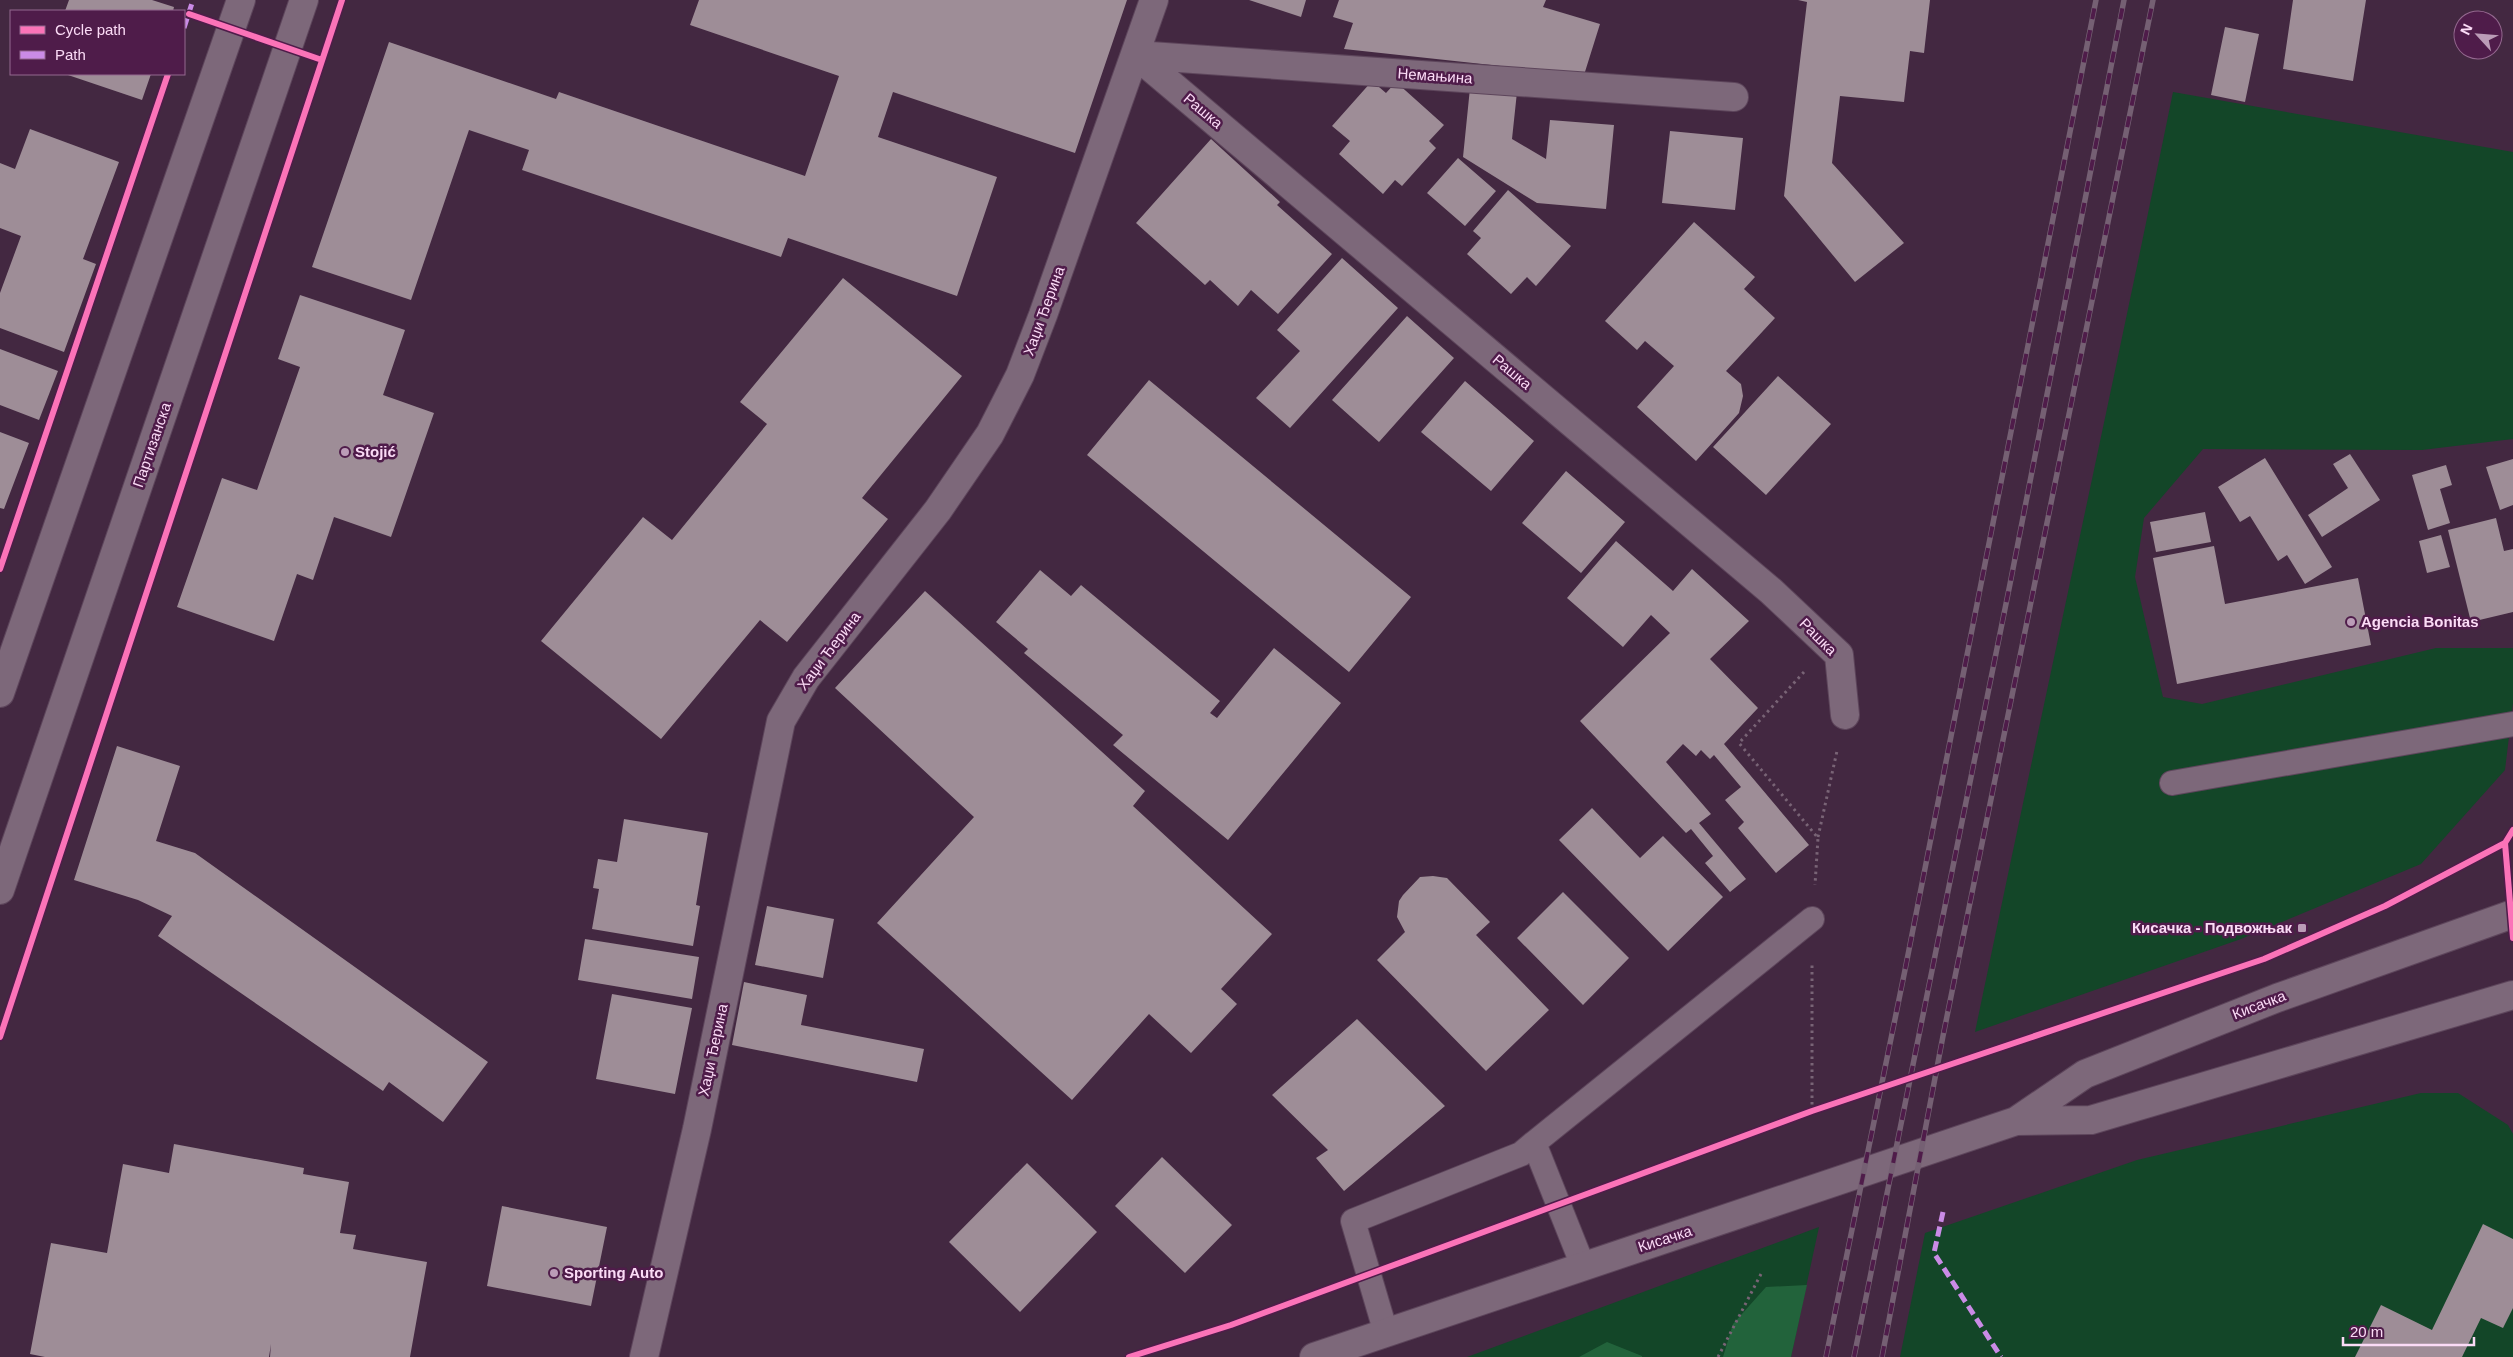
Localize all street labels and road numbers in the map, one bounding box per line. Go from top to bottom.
street label: Немањина [1397,64,1474,87]
street label: Рашка [1181,90,1227,132]
street label: Хаџи Ђерина [1019,263,1068,358]
street label: Рашка [1490,351,1536,393]
street label: Партизанска [129,400,174,490]
street label: Хаџи Ђерина [794,608,864,693]
street label: Рашка [1796,615,1841,659]
street label: Кисачка [2230,986,2288,1022]
street label: Хаџи Ђерина [694,1002,731,1098]
street label: Кисачка [1636,1222,1695,1255]

